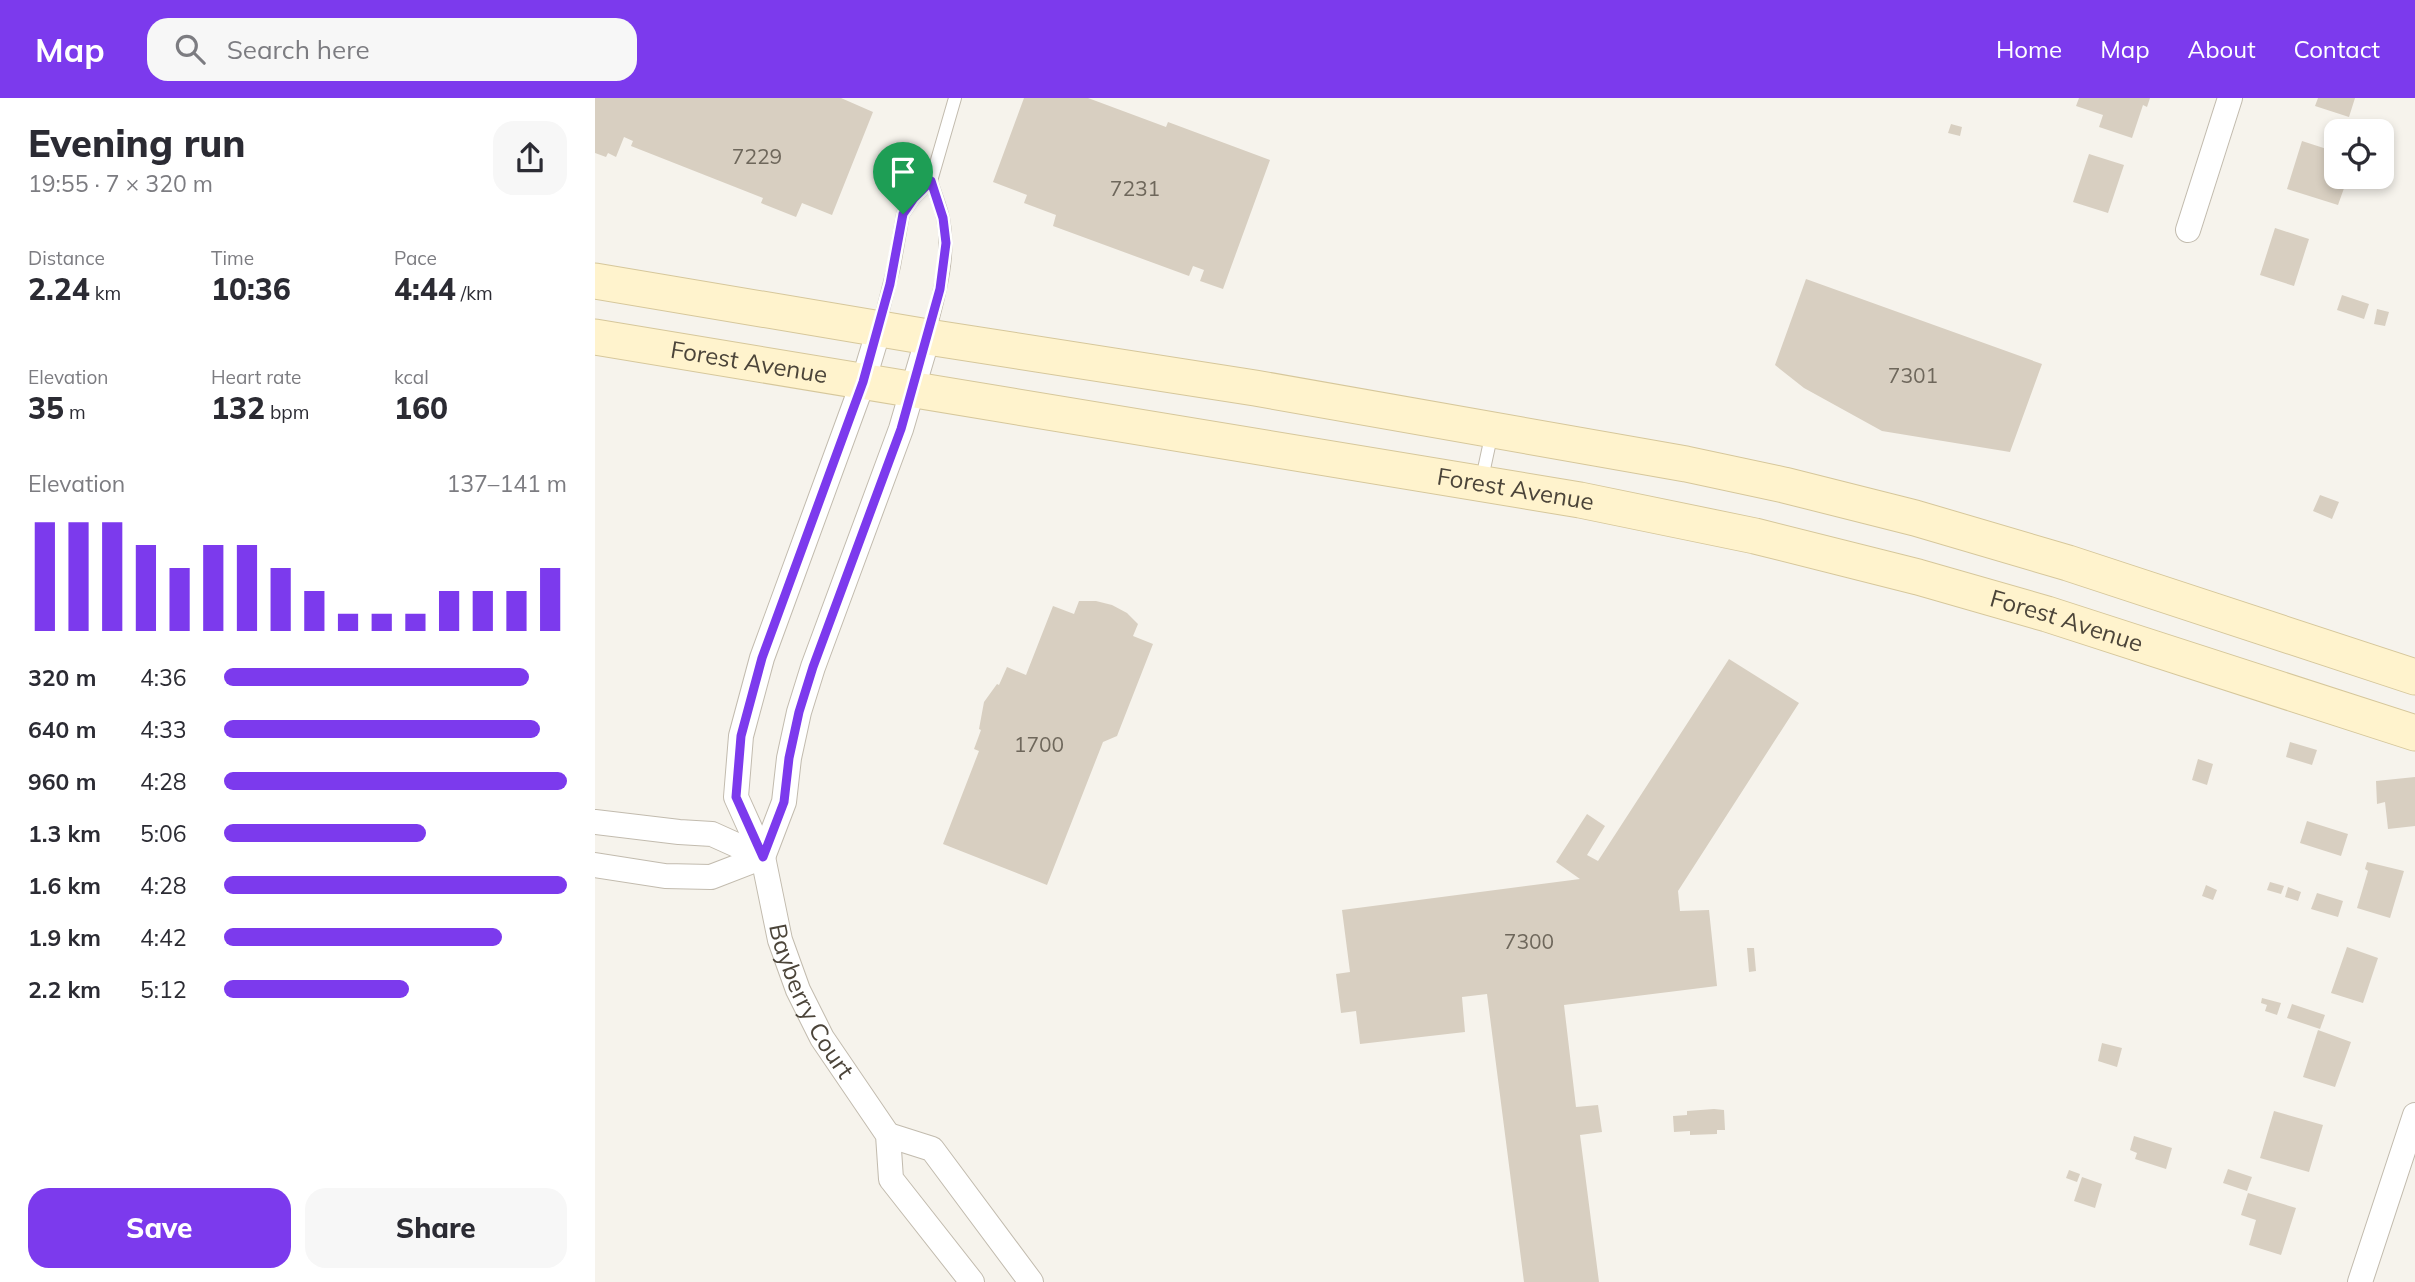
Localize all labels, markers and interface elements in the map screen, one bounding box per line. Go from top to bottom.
search box [147,18,637,81]
text: Map [35,29,105,70]
icon: search [171,30,209,68]
text: Search here [227,33,370,66]
text: Home [1996,34,2062,64]
text: Map [2100,34,2150,64]
text: About [2188,34,2256,64]
text: Contact [2294,34,2380,64]
text: Evening run [28,119,246,167]
map controls [2324,119,2394,189]
button: locate [2324,119,2394,189]
button: share [493,121,567,195]
pin [873,142,933,214]
house number: 7229 [732,143,782,169]
icon: arrive [884,153,922,191]
text: 19:55 · 7 × 320 m [28,169,213,198]
house number: 7231 [1110,175,1160,201]
text: Distance [28,246,105,270]
text: Time [211,246,254,270]
text: Pace [394,246,437,270]
text: 2.24 [28,270,90,308]
text: 10:36 [211,270,291,308]
text: 4:44 [394,270,456,308]
text: km [90,281,121,305]
text: /km [456,281,493,305]
street label: Forest Avenue [668,334,830,389]
house number: 7301 [1888,362,1938,388]
text: Elevation [28,365,108,389]
text: Heart rate [211,365,301,389]
text: kcal [394,365,429,389]
text: 35 [28,389,64,427]
text: 132 [211,389,265,427]
text: 160 [394,389,448,427]
text: m [64,400,86,424]
text: bpm [265,400,309,424]
street label: Forest Avenue [1435,461,1597,517]
text: Elevation [28,469,125,498]
text: 137–141 m [446,469,567,498]
street label: Forest Avenue [1987,582,2147,658]
text: 320 m [28,663,96,692]
text: 4:36 [140,663,187,692]
text: 640 m [28,715,96,744]
text: 4:33 [140,715,187,744]
house number: 1700 [1014,731,1064,757]
text: 960 m [28,767,96,796]
text: 4:28 [140,767,187,796]
text: 1.3 km [28,819,101,848]
text: 5:06 [140,819,187,848]
text: 1.6 km [28,871,101,900]
text: 4:28 [140,871,187,900]
street label: Bayberry Court [763,921,861,1084]
text: 1.9 km [28,923,101,952]
text: 4:42 [140,923,187,952]
house number: 7300 [1504,928,1554,954]
text: 2.2 km [28,975,101,1004]
text: 5:12 [140,975,187,1004]
button: Save [28,1188,291,1268]
button: Share [305,1188,567,1268]

